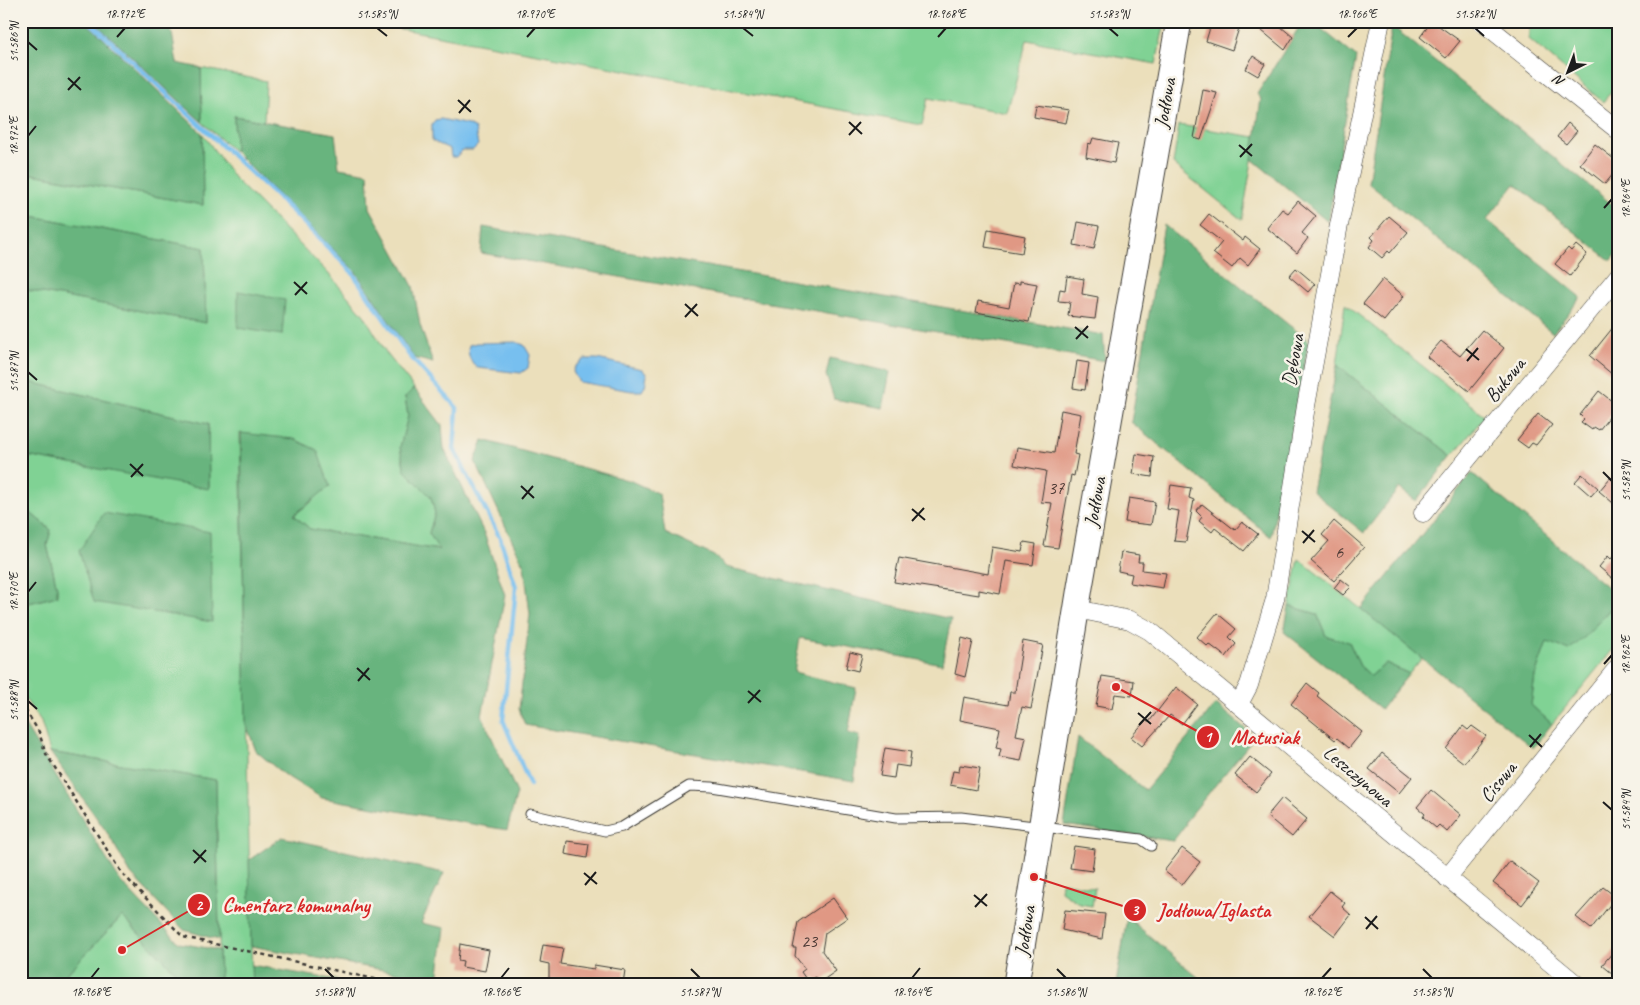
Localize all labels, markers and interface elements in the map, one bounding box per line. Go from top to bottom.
text: 18.972°E [105,6,146,22]
text: 51.585°N [357,6,399,22]
text: 18.970°E [515,6,556,22]
text: 51.584°N [723,6,765,22]
text: 18.968°E [926,6,967,22]
text: 51.583°N [1089,6,1131,22]
text: 18.966°E [1337,6,1378,22]
text: 51.582°N [1455,6,1497,22]
text: 51.586°N [6,20,22,62]
north arrow [1542,48,1592,98]
text: N [1549,71,1569,91]
street label: Jodłowa [1148,74,1182,131]
text: 18.972°E [6,115,22,156]
text: 18.964°E [1618,178,1634,219]
street label: Dębowa [1276,330,1310,388]
text: 51.587°N [6,350,22,392]
street label: Bukowa [1479,351,1532,408]
text: 51.583°N [1618,459,1634,501]
street label: Jodłowa [1078,473,1112,530]
house number: 37 [1048,477,1065,499]
house number: 6 [1335,541,1344,563]
text: 18.970°E [6,571,22,612]
text: 18.962°E [1618,634,1634,675]
text: 51.588°N [6,679,22,721]
callout: Matusiak [1196,719,1309,755]
text: Matusiak [1231,724,1301,750]
text: 1 [1205,728,1214,747]
street label: Leszczynowa [1318,740,1399,814]
street label: Cisowa [1474,755,1523,808]
text: 51.584°N [1618,788,1634,830]
callout: Cmentarz komunalny [186,887,380,923]
text: Cmentarz komunalny [222,892,372,919]
callout: Jodłowa/Iglasta [1123,892,1281,928]
text: 2 [196,896,204,915]
text: Jodłowa/Iglasta [1155,897,1272,923]
text: 3 [1132,901,1140,920]
street label: Jodłowa [1009,902,1042,959]
house number: 23 [801,930,819,952]
text: 18.968°E [71,984,112,1000]
text: 51.588°N [314,984,356,1000]
text: 18.966°E [481,984,522,1000]
text: 51.587°N [680,984,722,1000]
text: 18.964°E [892,984,933,1000]
text: 51.586°N [1046,984,1088,1000]
text: 18.962°E [1302,984,1343,1000]
text: 51.585°N [1412,984,1454,1000]

